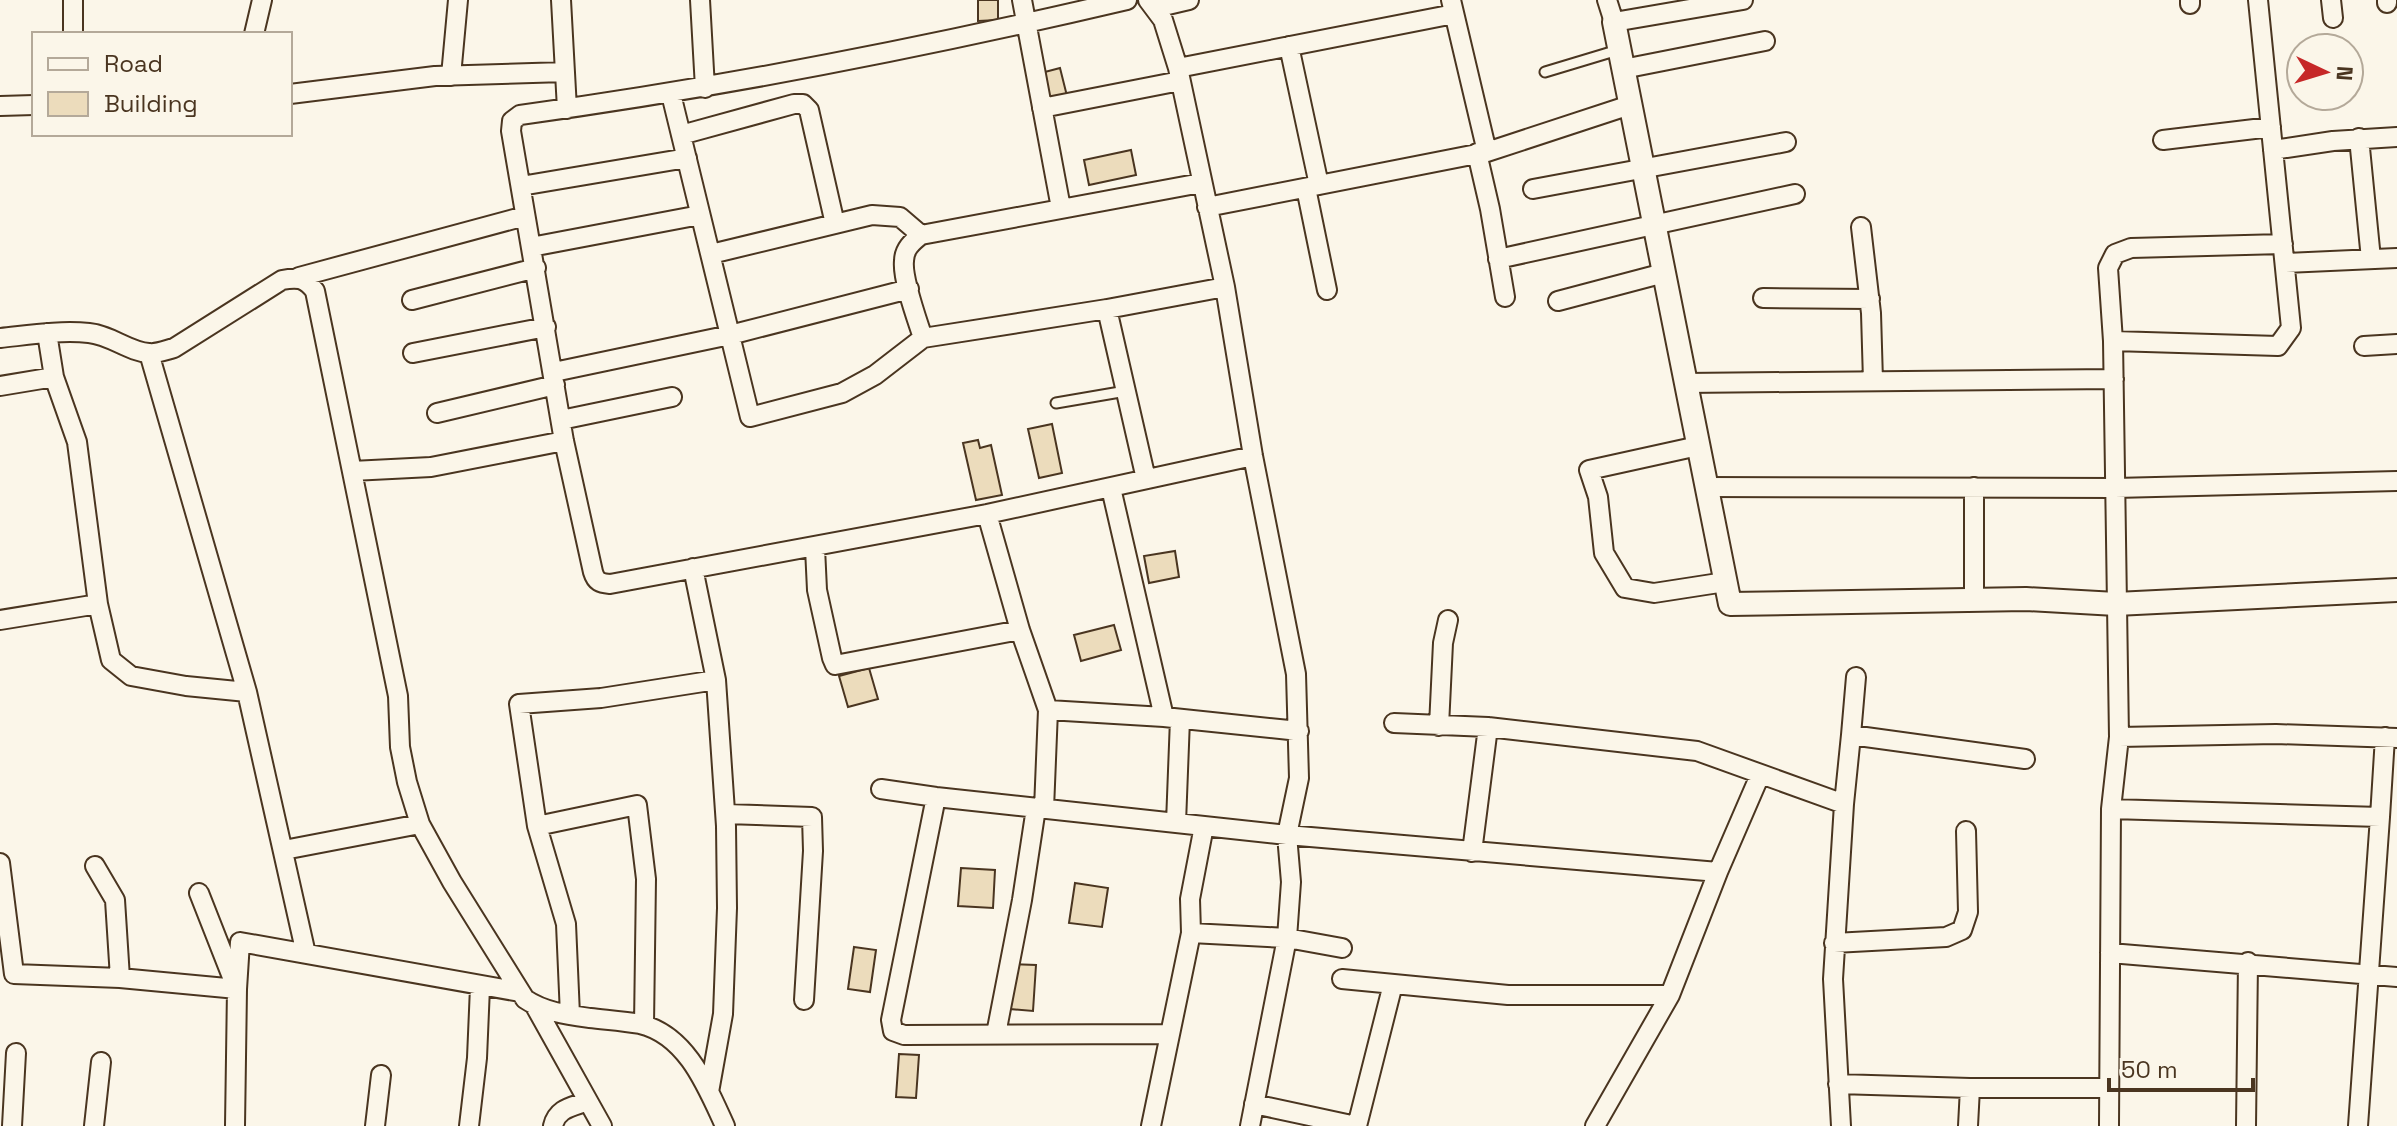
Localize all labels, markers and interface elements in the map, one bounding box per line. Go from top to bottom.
legend [32,32,292,136]
north arrow [2285,32,2365,112]
text: Road [104,48,163,79]
text: N [2330,65,2359,82]
text: Building [104,88,198,119]
scale bar [2109,1042,2253,1092]
text: 50 m [2121,1054,2178,1085]

